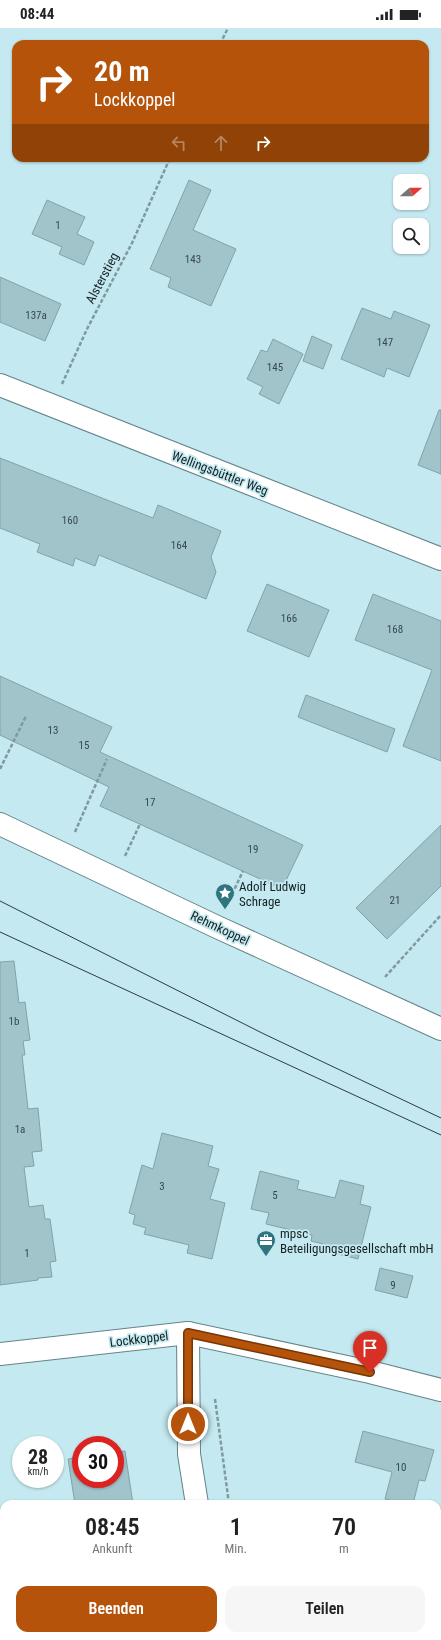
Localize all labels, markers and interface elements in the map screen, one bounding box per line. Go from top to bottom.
text: 08:44 [20,5,54,23]
text: 20 m [94,55,150,88]
icon: right [28,56,80,108]
text: Lockkoppel [94,89,176,110]
icon: left [168,132,190,154]
icon: ahead [210,132,232,154]
icon: right [252,132,274,154]
north arrow [393,174,429,210]
map controls [393,174,429,254]
button: search [393,218,429,254]
house number: 1 [55,219,61,232]
street label: Alsterstieg [82,250,122,306]
house number: 143 [185,253,201,266]
house number: 137a [25,309,47,322]
house number: 147 [377,336,393,349]
house number: 145 [267,361,283,374]
street label: Wellingsbüttler Weg [170,448,270,498]
house number: 160 [62,514,78,527]
house number: 164 [171,539,188,552]
house number: 166 [281,612,297,625]
house number: 168 [387,623,403,636]
house number: 13 [48,724,58,737]
house number: 15 [79,739,89,752]
house number: 17 [145,796,155,809]
house number: 19 [248,843,258,856]
place label: Adolf Ludwig Schrage [239,879,306,909]
place icon: Adolf Ludwig Schrage [214,882,236,910]
house number: 21 [390,894,400,907]
street label: Rehmkoppel [188,908,252,948]
house number: 1b [9,1015,19,1028]
house number: 1a [15,1123,25,1136]
house number: 3 [159,1180,165,1193]
house number: 5 [272,1189,278,1202]
place label: mpsc Beteiligungsgesellschaft mbH [280,1226,434,1256]
office icon: mpsc Beteiligungsgesellschaft mbH [255,1229,277,1257]
house number: 1 [24,1247,30,1260]
house number: 9 [390,1279,396,1292]
street label: Lockkoppel [109,1328,169,1350]
pin [353,1331,387,1372]
icon: arrive [359,1337,381,1359]
position arrow [167,1403,209,1445]
speed limit sign: 30 [72,1436,124,1488]
text: 28 [28,1445,48,1469]
house number: 10 [396,1461,406,1474]
text: km/h [28,1466,48,1477]
text: 08:45 [85,1513,140,1541]
text: 1 [230,1513,242,1541]
text: 70 [332,1513,356,1541]
text: Ankunft [92,1541,132,1556]
text: Min. [224,1541,247,1556]
text: m [339,1541,349,1556]
button: Beenden [16,1586,217,1632]
button: Teilen [225,1586,425,1632]

